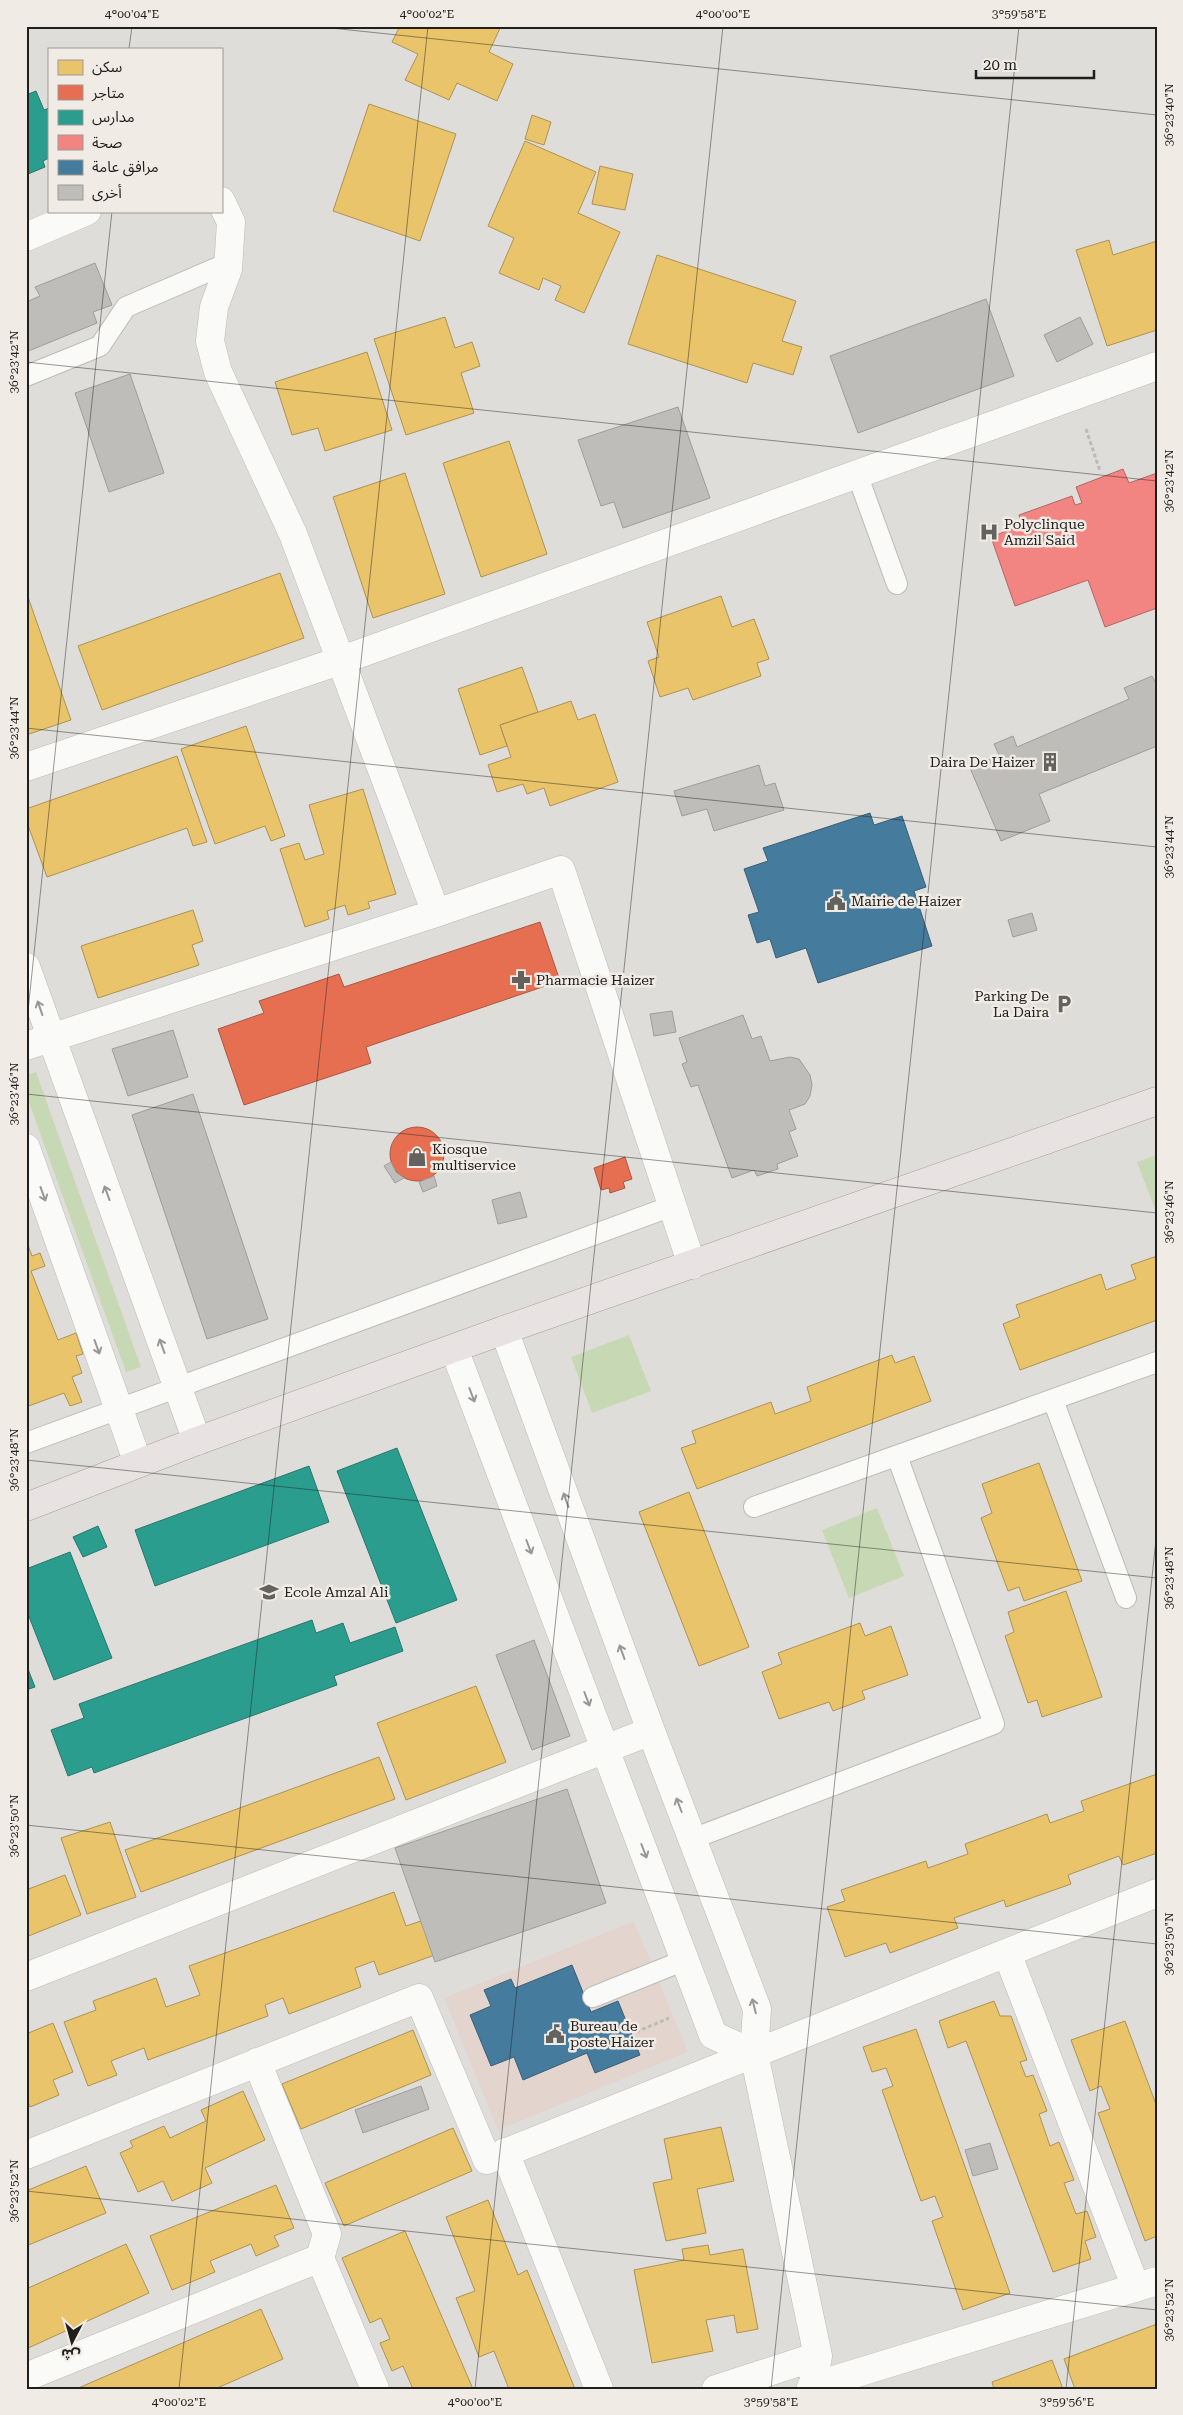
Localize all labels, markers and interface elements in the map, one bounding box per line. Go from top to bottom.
text: 4°00'04"E [105,7,159,21]
text: 4°00'02"E [400,7,454,21]
text: 4°00'00"E [696,7,750,21]
text: 3°59'58"E [992,7,1046,21]
legend [48,48,222,212]
scale bar [976,48,1093,80]
text: 20 m [983,56,1018,74]
text: سكن [92,58,123,76]
text: 36°23'40"N [1162,83,1176,147]
text: متاجر [91,84,125,102]
text: مدارس [92,108,135,126]
text: صحة [92,134,122,152]
text: مرافق عامة [92,158,159,177]
text: أخرى [92,184,122,202]
text: 36°23'42"N [7,330,21,394]
text: 36°23'42"N [1162,449,1176,513]
place label: Polyclinque Amzil Said [1004,516,1085,548]
hospital icon: Polyclinque Amzil Said [978,521,1000,543]
text: 36°23'44"N [7,696,21,760]
building icon: Daira De Haizer [1039,751,1061,773]
place label: Daira De Haizer [930,754,1035,770]
text: 36°23'44"N [1162,815,1176,879]
public building icon: Mairie de Haizer [825,890,847,912]
place label: Mairie de Haizer [851,893,962,909]
pharmacy icon: Pharmacie Haizer [510,969,532,991]
place label: Pharmacie Haizer [536,972,655,988]
place label: Parking De La Daira [975,988,1049,1020]
parking icon: Parking De La Daira [1053,993,1075,1015]
one-way arrow [35,1000,44,1016]
text: 36°23'46"N [7,1062,21,1126]
place label: Kiosque multiservice [432,1141,516,1173]
shop icon: Kiosque multiservice [406,1146,428,1168]
text: 36°23'46"N [1162,1180,1176,1244]
one-way arrow [39,1185,48,1201]
one-way arrow [102,1186,111,1202]
one-way arrow [93,1338,102,1354]
one-way arrow [157,1339,166,1354]
one-way arrow [468,1387,477,1402]
text: 36°23'48"N [7,1428,21,1492]
one-way arrow [561,1492,570,1508]
one-way arrow [525,1539,534,1554]
text: 36°23'48"N [1162,1546,1176,1610]
school or university icon: Ecole Amzal Ali [258,1581,280,1603]
place label: Ecole Amzal Ali [284,1584,389,1600]
one-way arrow [617,1645,626,1661]
one-way arrow [583,1691,592,1706]
text: 36°23'50"N [7,1794,21,1858]
one-way arrow [674,1797,683,1813]
one-way arrow [640,1843,649,1858]
text: 36°23'50"N [1162,1912,1176,1976]
one-way arrow [749,1998,758,2014]
place label: Bureau de poste Haizer [570,2018,655,2050]
public building icon: Bureau de poste Haizer [544,2023,566,2045]
text: 36°23'52"N [7,2159,21,2223]
text: 36°23'52"N [1162,2278,1176,2342]
north arrow [48,2318,98,2368]
text: ش [60,2346,81,2364]
text: 4°00'02"E [152,2395,206,2409]
text: 4°00'00"E [448,2395,502,2409]
text: 3°59'58"E [744,2395,798,2409]
text: 3°59'56"E [1040,2395,1094,2409]

